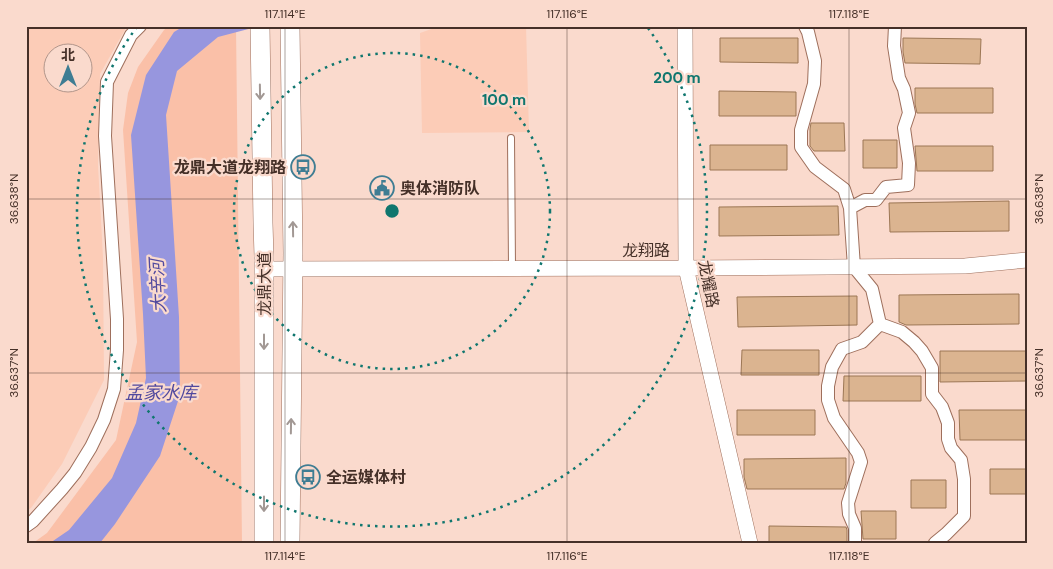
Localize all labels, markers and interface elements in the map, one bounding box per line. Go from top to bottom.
text: 117.114°E [265,6,306,22]
text: 117.116°E [546,6,588,22]
text: 117.118°E [829,6,870,22]
north arrow [42,42,92,92]
text: 北 [61,46,75,64]
text: 200 m [653,68,701,88]
one-way arrow [256,84,265,100]
text: 100 m [482,90,526,110]
bus stop icon: 龙鼎大道龙翔路 [290,154,316,180]
place label: 龙鼎大道龙翔路 [174,157,286,178]
text: 36.638°N [6,174,22,224]
text: 36.638°N [1031,174,1047,224]
public building icon: 奥体消防队 [369,175,395,201]
place label: 奥体消防队 [400,178,480,199]
centre of rings [383,202,401,220]
one-way arrow [288,221,297,237]
street label: 龙翔路 [622,240,670,261]
street label: 龙鼎大道 [254,252,275,316]
water label: 大辛河 [144,255,171,314]
street label: 龙耀路 [694,259,723,310]
one-way arrow [259,333,269,349]
text: 36.637°N [6,348,22,398]
text: 36.637°N [1031,348,1047,398]
water label: 孟家水库 [125,381,200,405]
one-way arrow [286,419,296,435]
bus stop icon: 全运媒体村 [295,464,321,490]
place label: 全运媒体村 [326,467,406,488]
one-way arrow [259,496,269,512]
text: 117.114°E [265,548,306,564]
text: 117.116°E [546,548,588,564]
text: 117.118°E [829,548,870,564]

